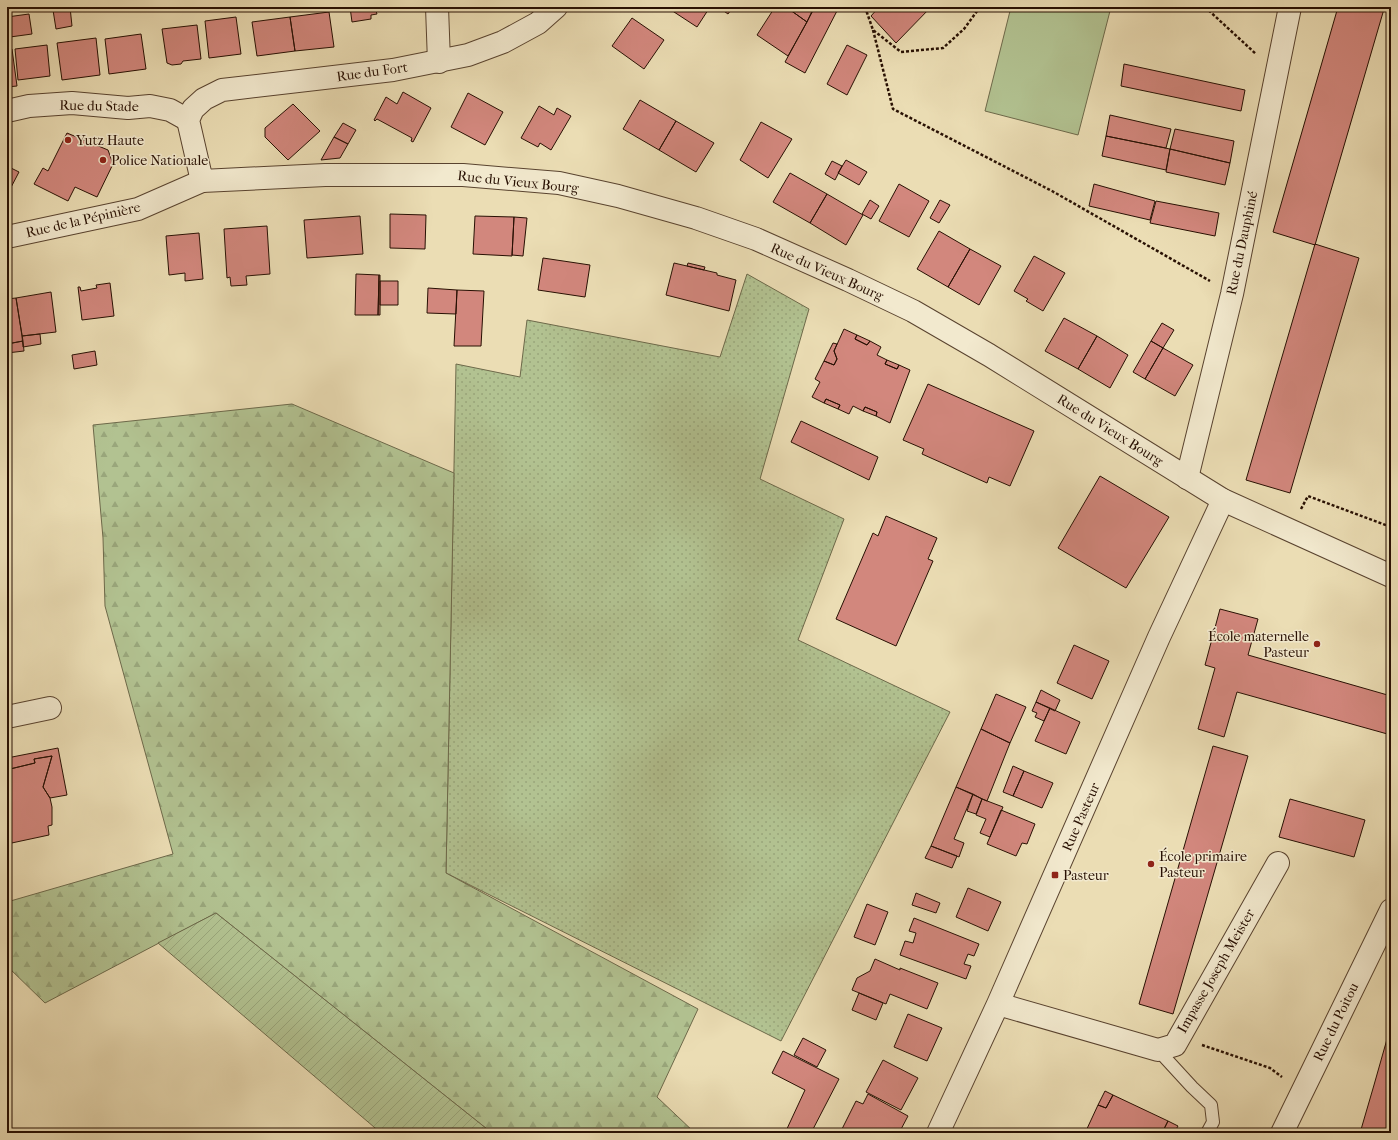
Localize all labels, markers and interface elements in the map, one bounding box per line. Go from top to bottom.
street label: Rue du Fort [335,59,409,85]
street label: Rue du Stade [59,97,139,115]
place label: Yutz Haute [75,132,144,149]
marker: Yutz Haute [63,135,73,145]
place label: Police Nationale [111,152,208,169]
marker: Police Nationale [98,155,108,165]
street label: Rue du Vieux Bourg [457,167,580,197]
street label: Rue du Dauphiné [1223,189,1261,296]
street label: Rue de la Pépinière [24,199,142,241]
street label: Rue du Vieux Bourg [768,239,887,305]
street label: Rue du Vieux Bourg [1054,391,1167,470]
place label: École maternelle Pasteur [1208,627,1309,661]
marker: École maternelle Pasteur [1312,639,1322,649]
street label: Rue Pasteur [1058,780,1104,854]
place label: École primaire Pasteur [1159,847,1247,881]
marker: École primaire Pasteur [1146,859,1156,869]
place label: Pasteur [1063,867,1109,884]
marker: Pasteur [1050,870,1060,880]
street label: Impasse Joseph Meister [1173,906,1259,1036]
street label: Rue du Poitou [1310,980,1362,1064]

